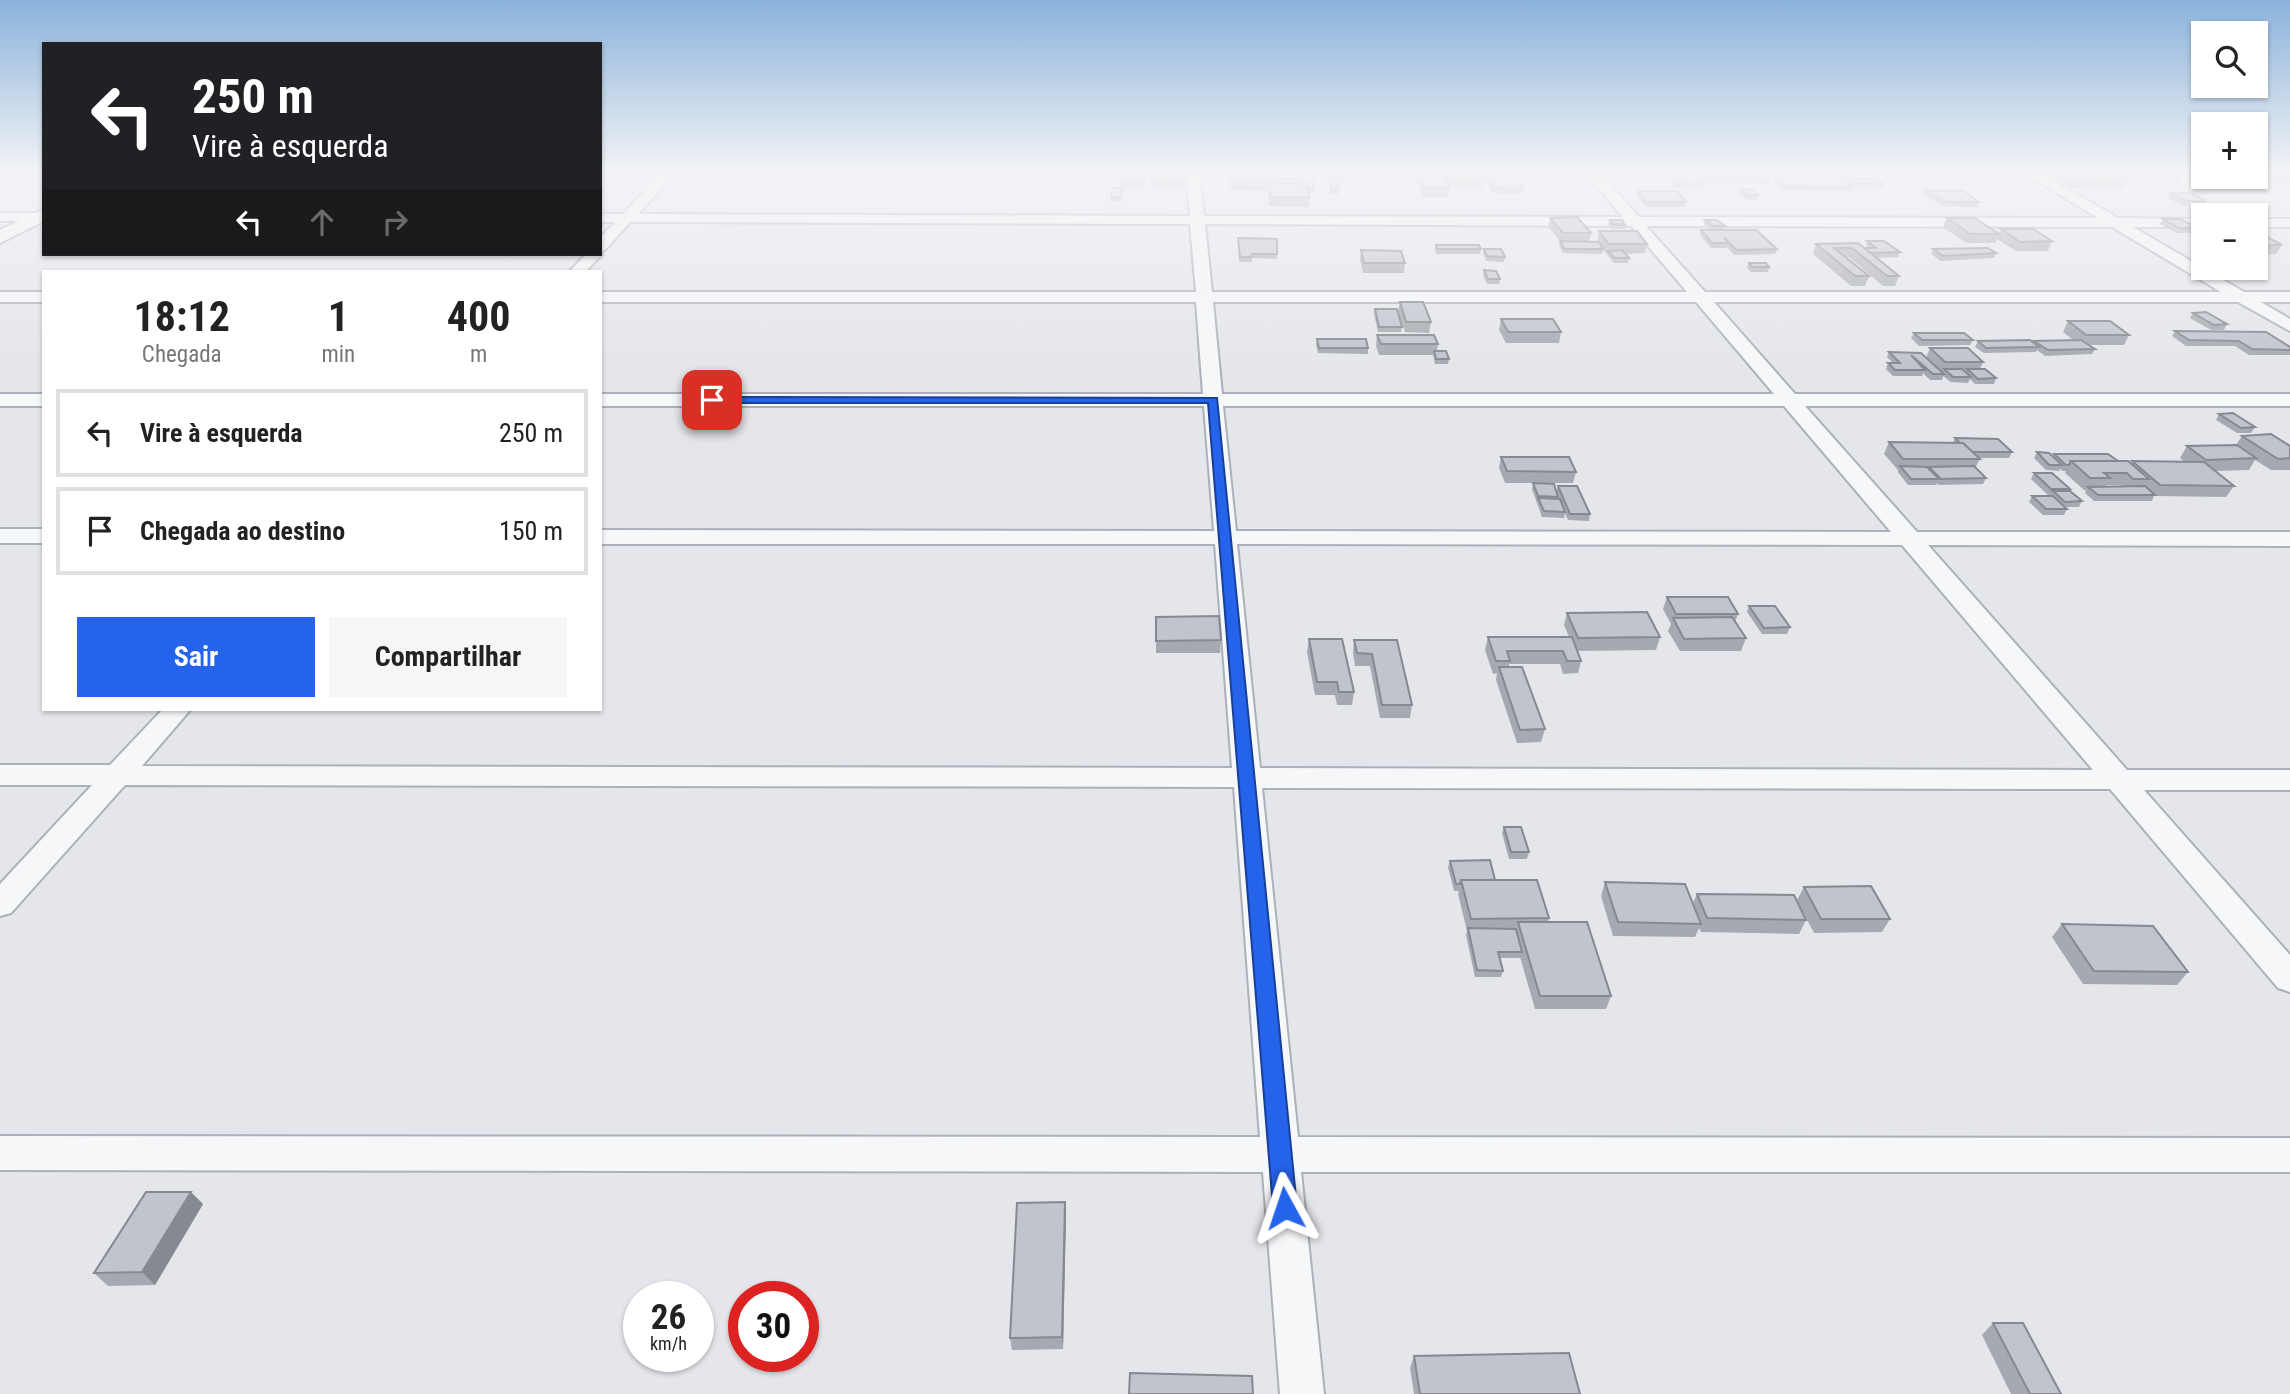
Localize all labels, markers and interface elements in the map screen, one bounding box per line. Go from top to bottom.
map controls [2191,21,2268,280]
button: search [2191,21,2268,98]
text: 250 m [192,68,314,125]
icon: left [77,70,168,161]
button: + [2191,112,2268,189]
text: Vire à esquerda [192,127,388,165]
icon: left [230,203,268,241]
icon: ahead [303,203,341,241]
icon: right [376,203,414,241]
button: − [2191,203,2268,280]
text: 18:12 [134,292,230,341]
text: 1 [328,292,349,341]
text: 400 [447,292,510,341]
text: Chegada [142,341,222,368]
text: min [321,341,355,368]
text: m [470,341,487,368]
pin [682,370,742,430]
icon: arrive [693,381,731,419]
icon: left [81,414,119,452]
text: Vire à esquerda [140,418,303,448]
text: 250 m [499,418,563,448]
icon: arrive [81,512,119,550]
text: Chegada ao destino [140,516,345,546]
text: 150 m [499,516,563,546]
button: Sair [77,617,315,697]
button: Compartilhar [329,617,567,697]
position arrow [1248,1171,1322,1245]
speed limit sign: 30 [728,1281,819,1372]
text: 26 [651,1297,686,1338]
text: km/h [650,1333,687,1354]

